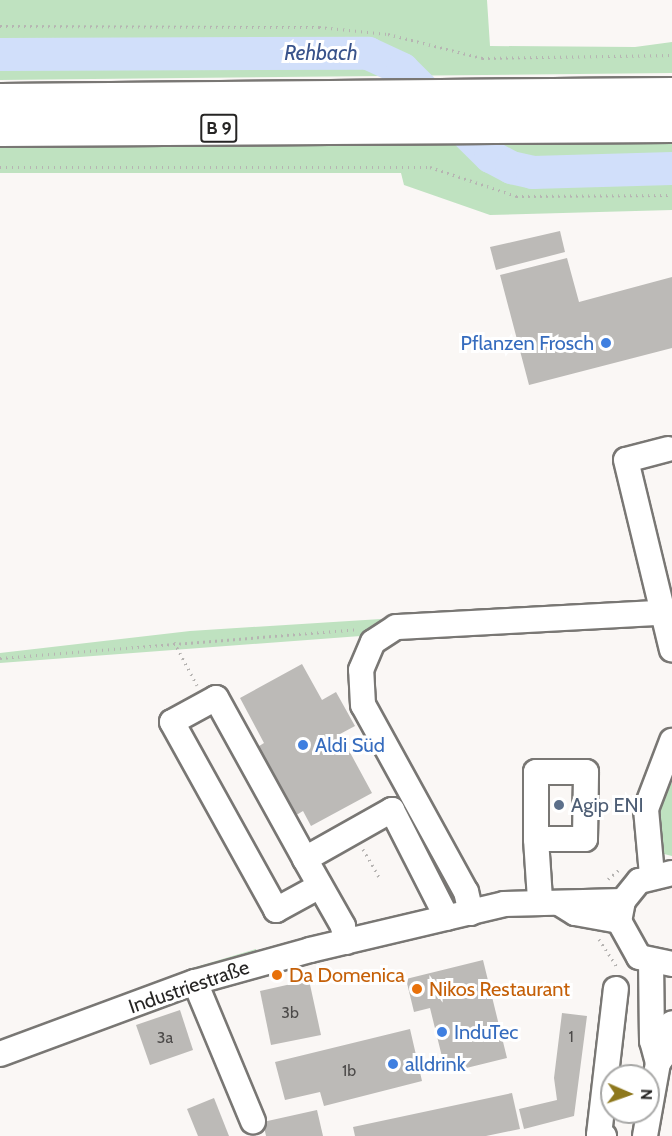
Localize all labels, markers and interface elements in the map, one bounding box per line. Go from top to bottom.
water label: Rehbach [284,40,358,66]
road number: B 9 [200,113,238,143]
place label: Pflanzen Frosch [461,331,594,355]
marker: Pflanzen Frosch [599,336,613,350]
place label: Aldi Süd [315,733,385,757]
marker: Aldi Süd [296,738,310,752]
place label: Agip ENI [571,793,644,817]
marker: Agip ENI [552,798,566,812]
street label: Industriestraße [126,955,252,1019]
place label: Da Domenica [289,963,405,987]
marker: Da Domenica [270,968,284,982]
place label: Nikos Restaurant [429,977,570,1001]
marker: Nikos Restaurant [410,982,424,996]
house number: 3b [281,1003,299,1023]
place label: InduTec [454,1020,518,1044]
marker: InduTec [435,1025,449,1039]
house number: 1 [568,1027,574,1047]
house number: 3a [157,1028,173,1048]
place label: alldrink [405,1052,466,1076]
marker: alldrink [386,1057,400,1071]
house number: 1b [342,1061,356,1081]
north arrow [600,1064,660,1124]
text: N [637,1089,656,1101]

